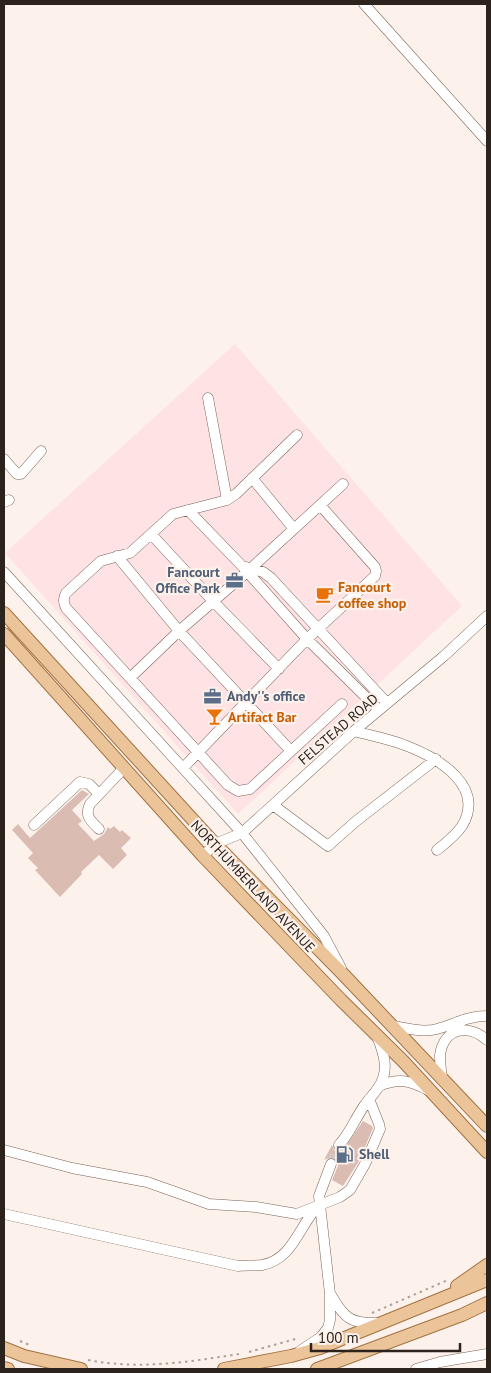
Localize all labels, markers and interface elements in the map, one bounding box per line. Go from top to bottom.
place label: Fancourt Office Park [156,563,220,597]
office icon: Fancourt Office Park [224,570,244,590]
place label: Fancourt coffee shop [338,578,407,612]
cafe icon: Fancourt coffee shop [314,585,334,605]
office icon: Andy''s office [203,686,223,706]
place label: Andy''s office [227,687,305,705]
street label: FELSTEAD ROAD [294,689,382,769]
bar icon: Artifact Bar [204,707,224,727]
place label: Artifact Bar [228,708,297,726]
street label: NORTHUMBERLAND AVENUE [187,816,319,956]
fuel station icon: Shell [335,1144,355,1164]
place label: Shell [359,1145,390,1163]
scale bar [311,1320,460,1352]
text: 100 m [318,1328,359,1347]

